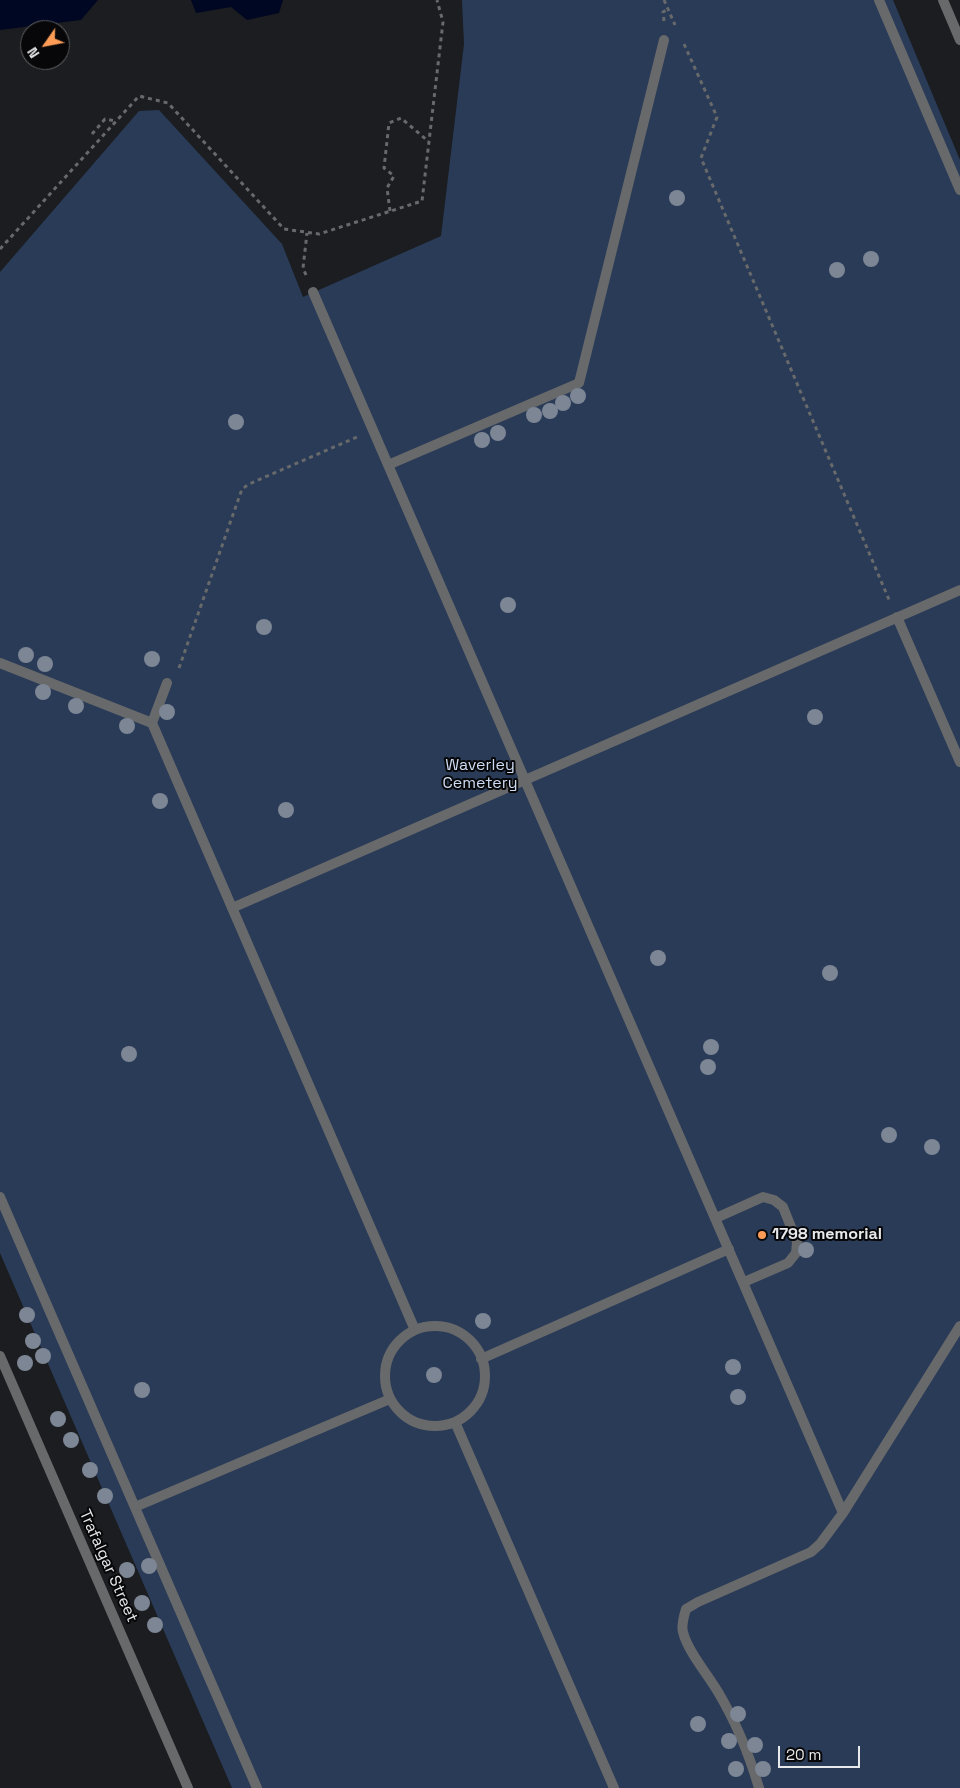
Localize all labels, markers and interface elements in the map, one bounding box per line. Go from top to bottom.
north arrow [20,20,70,70]
text: N [23,44,43,61]
park label: Waverley Cemetery [442,756,518,794]
place label: 1798 memorial [772,1225,882,1245]
marker: 1798 memorial [756,1229,768,1241]
street label: Trafalgar Street [75,1507,141,1625]
scale bar [780,1736,862,1768]
text: 20 m [786,1745,821,1764]

